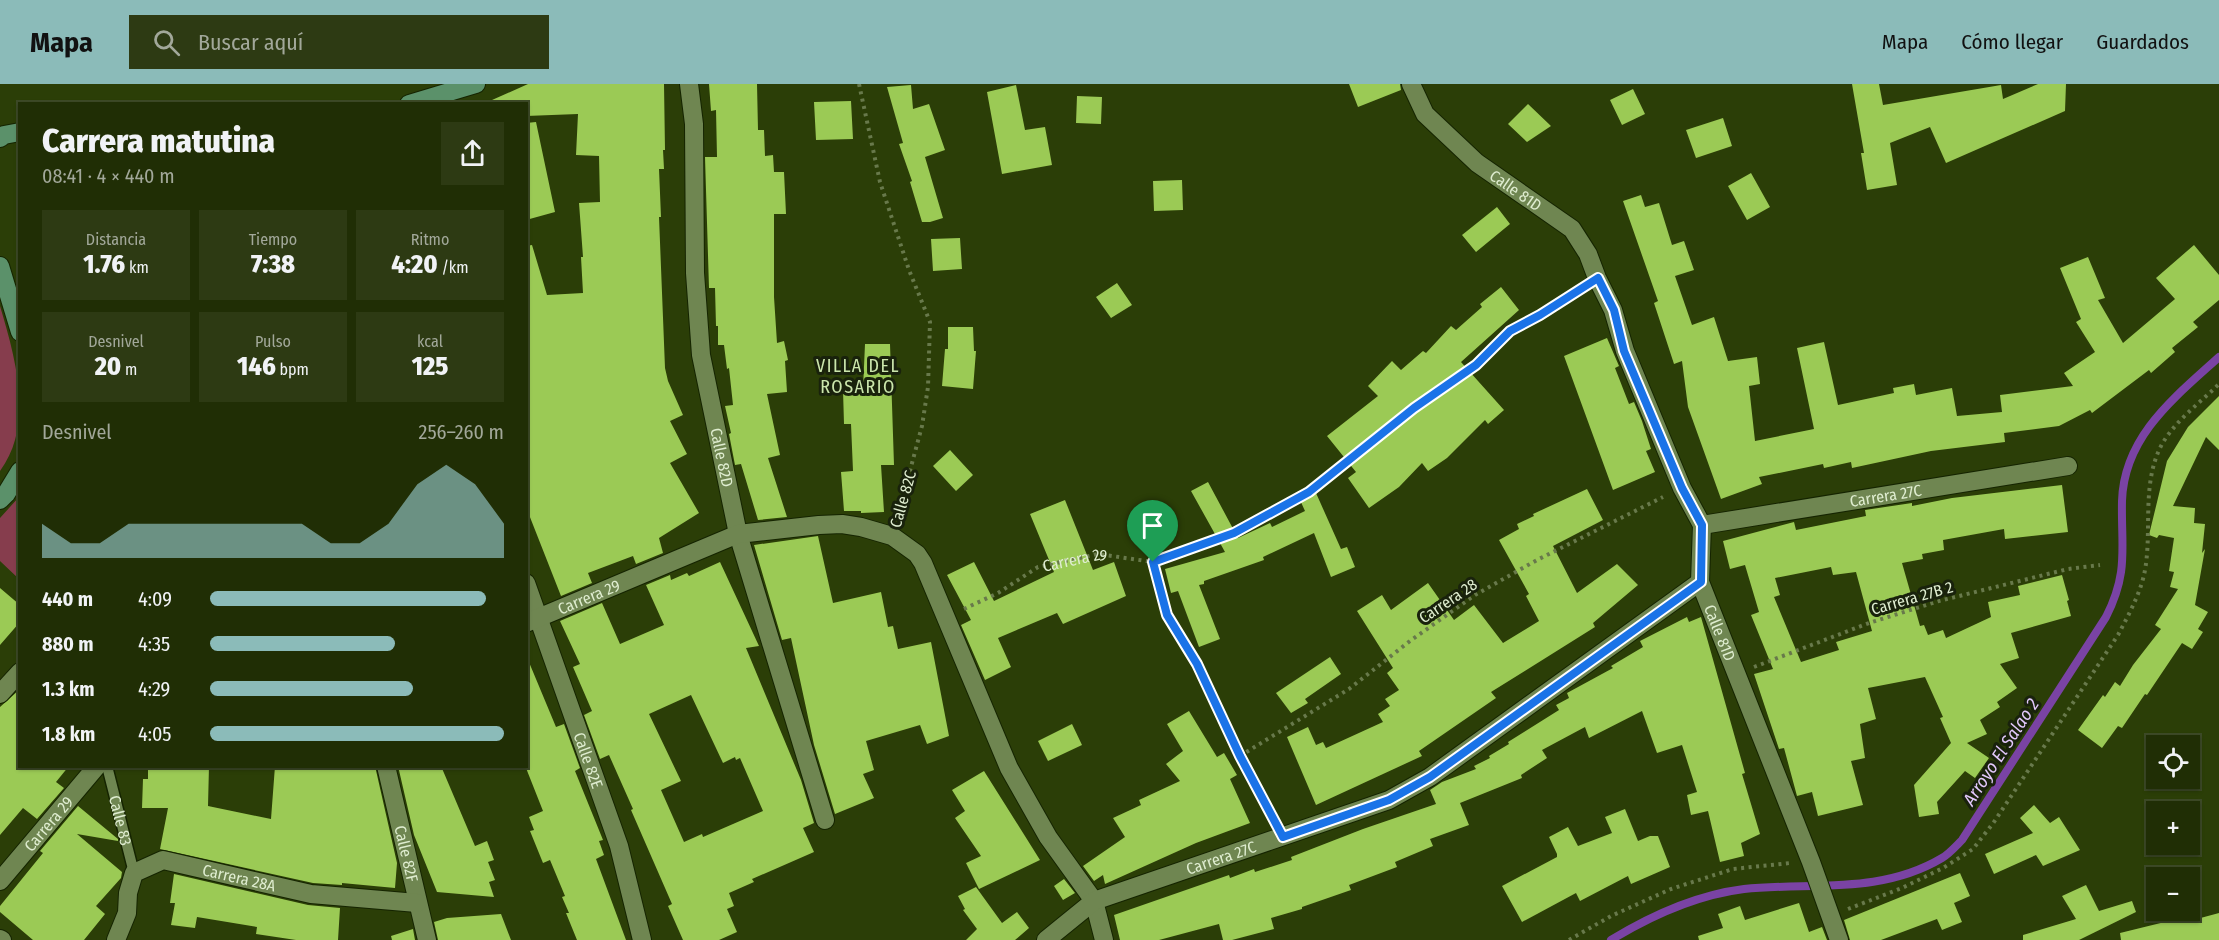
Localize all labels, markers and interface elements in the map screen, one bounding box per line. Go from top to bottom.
search box [129,15,549,69]
text: Mapa [30,26,93,59]
icon: search [150,26,183,59]
text: Buscar aquí [198,29,303,56]
text: Mapa [1882,29,1928,55]
text: Cómo llegar [1961,29,2063,55]
text: Guardados [2096,29,2189,55]
text: Carrera matutina [42,121,275,161]
button: share [441,122,504,185]
text: 08:41 · 4 × 440 m [42,164,175,188]
street label: Calle 81D [1486,165,1546,215]
text: Distancia [86,230,146,249]
text: Tiempo [249,230,297,249]
text: Ritmo [411,230,449,249]
text: 1.76 [83,249,125,280]
text: 7:38 [251,249,295,280]
text: 4:20 [391,249,438,280]
text: km [125,258,149,277]
text: /km [438,258,469,277]
text: Desnivel [88,332,144,351]
text: Pulso [255,332,291,351]
text: kcal [417,332,443,351]
text: 20 [95,351,121,382]
text: 146 [237,351,276,382]
text: 125 [412,351,448,382]
district label: VILLA DEL ROSARIO [816,355,900,398]
text: m [121,360,137,379]
text: bpm [276,360,309,379]
text: Desnivel [42,420,112,444]
text: 256–260 m [419,420,504,444]
street label: Calle 82D [707,426,738,489]
street label: Calle 82C [886,468,920,530]
street label: Carrera 27C [1848,480,1923,511]
pin [1127,500,1178,562]
icon: arrive [1136,509,1169,542]
street label: Carrera 29 [1041,544,1109,575]
street label: Carrera 29 [555,575,623,618]
street label: Carrera 28 [1415,575,1481,627]
street label: Carrera 27B 2 [1869,577,1955,619]
text: 440 m [42,587,93,611]
text: 4:09 [138,587,172,611]
street label: Calle 81D [1700,602,1740,664]
text: 880 m [42,632,93,656]
text: 4:35 [138,632,170,656]
text: 1.3 km [42,677,94,701]
text: 4:29 [138,677,170,701]
water label: Arroyo El Salao 2 [1958,694,2044,810]
text: 1.8 km [42,722,95,746]
text: 4:05 [138,722,172,746]
street label: Calle 82E [570,730,607,791]
map controls [2146,735,2200,921]
button: locate [2146,735,2200,789]
street label: Carrera 29 [20,792,77,855]
street label: Calle 83 [105,793,136,847]
button: + [2146,801,2200,855]
street label: Calle 82F [391,823,423,884]
street label: Carrera 27C [1184,837,1258,878]
street label: Carrera 28A [201,860,278,895]
button: − [2146,867,2200,921]

